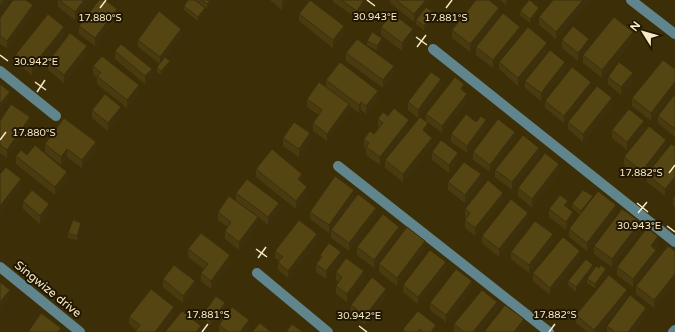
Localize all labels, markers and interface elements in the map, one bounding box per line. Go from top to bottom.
text: 30.943°E [353,11,397,23]
text: 17.880°S [78,12,122,24]
text: 17.881°S [424,12,468,24]
north arrow [623,12,663,52]
text: N [628,19,643,34]
text: 30.942°E [14,56,58,68]
text: 17.880°S [12,127,56,139]
text: 17.882°S [619,167,663,179]
text: 30.943°E [617,220,661,232]
street label: Singwize drive [12,258,84,320]
text: 17.881°S [186,309,230,321]
text: 17.882°S [533,309,577,321]
text: 30.942°E [337,310,381,322]

